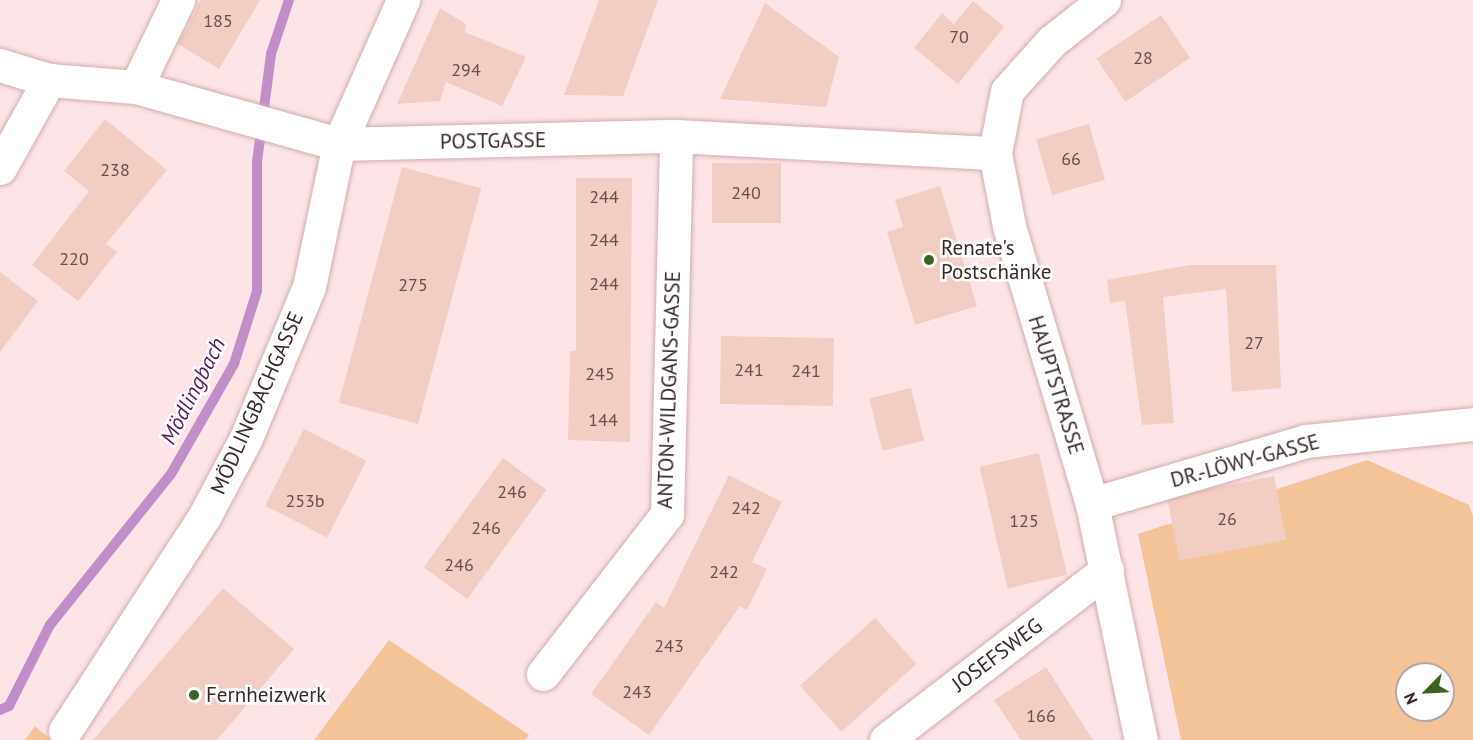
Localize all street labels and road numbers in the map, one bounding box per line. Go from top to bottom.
street label: POSTGASSE [440,127,546,155]
street label: ANTON-WILDGANS-GASSE [652,271,686,509]
street label: MÖDLINGBACHGASSE [205,308,309,498]
street label: HAUPTSTRASSE [1023,313,1089,457]
street label: DR.-LÖWY-GASSE [1168,429,1322,493]
street label: JOSEFSWEG [947,613,1047,697]

